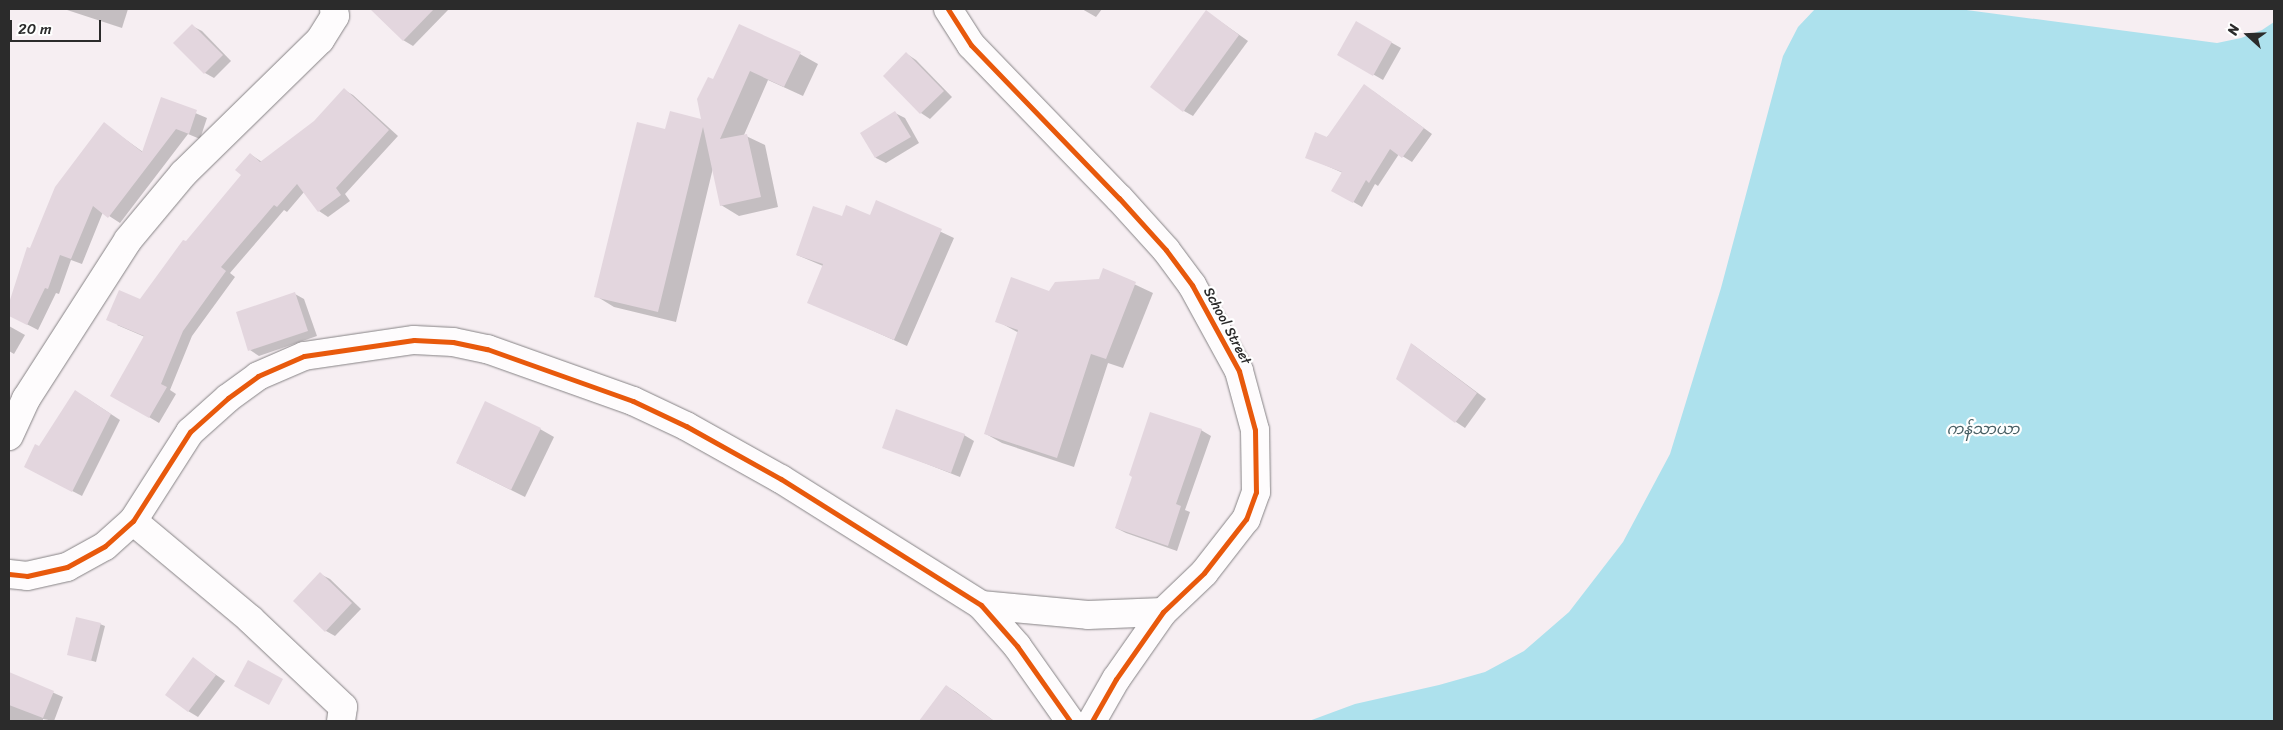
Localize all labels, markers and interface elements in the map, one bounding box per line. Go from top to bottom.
scale bar [12,10,104,42]
north arrow [2223,10,2273,60]
text: 20 m [18,16,52,42]
text: N [2220,21,2247,39]
street label: School Street [1199,284,1255,368]
water label: ကန်သာယာ [1947,421,2019,439]

